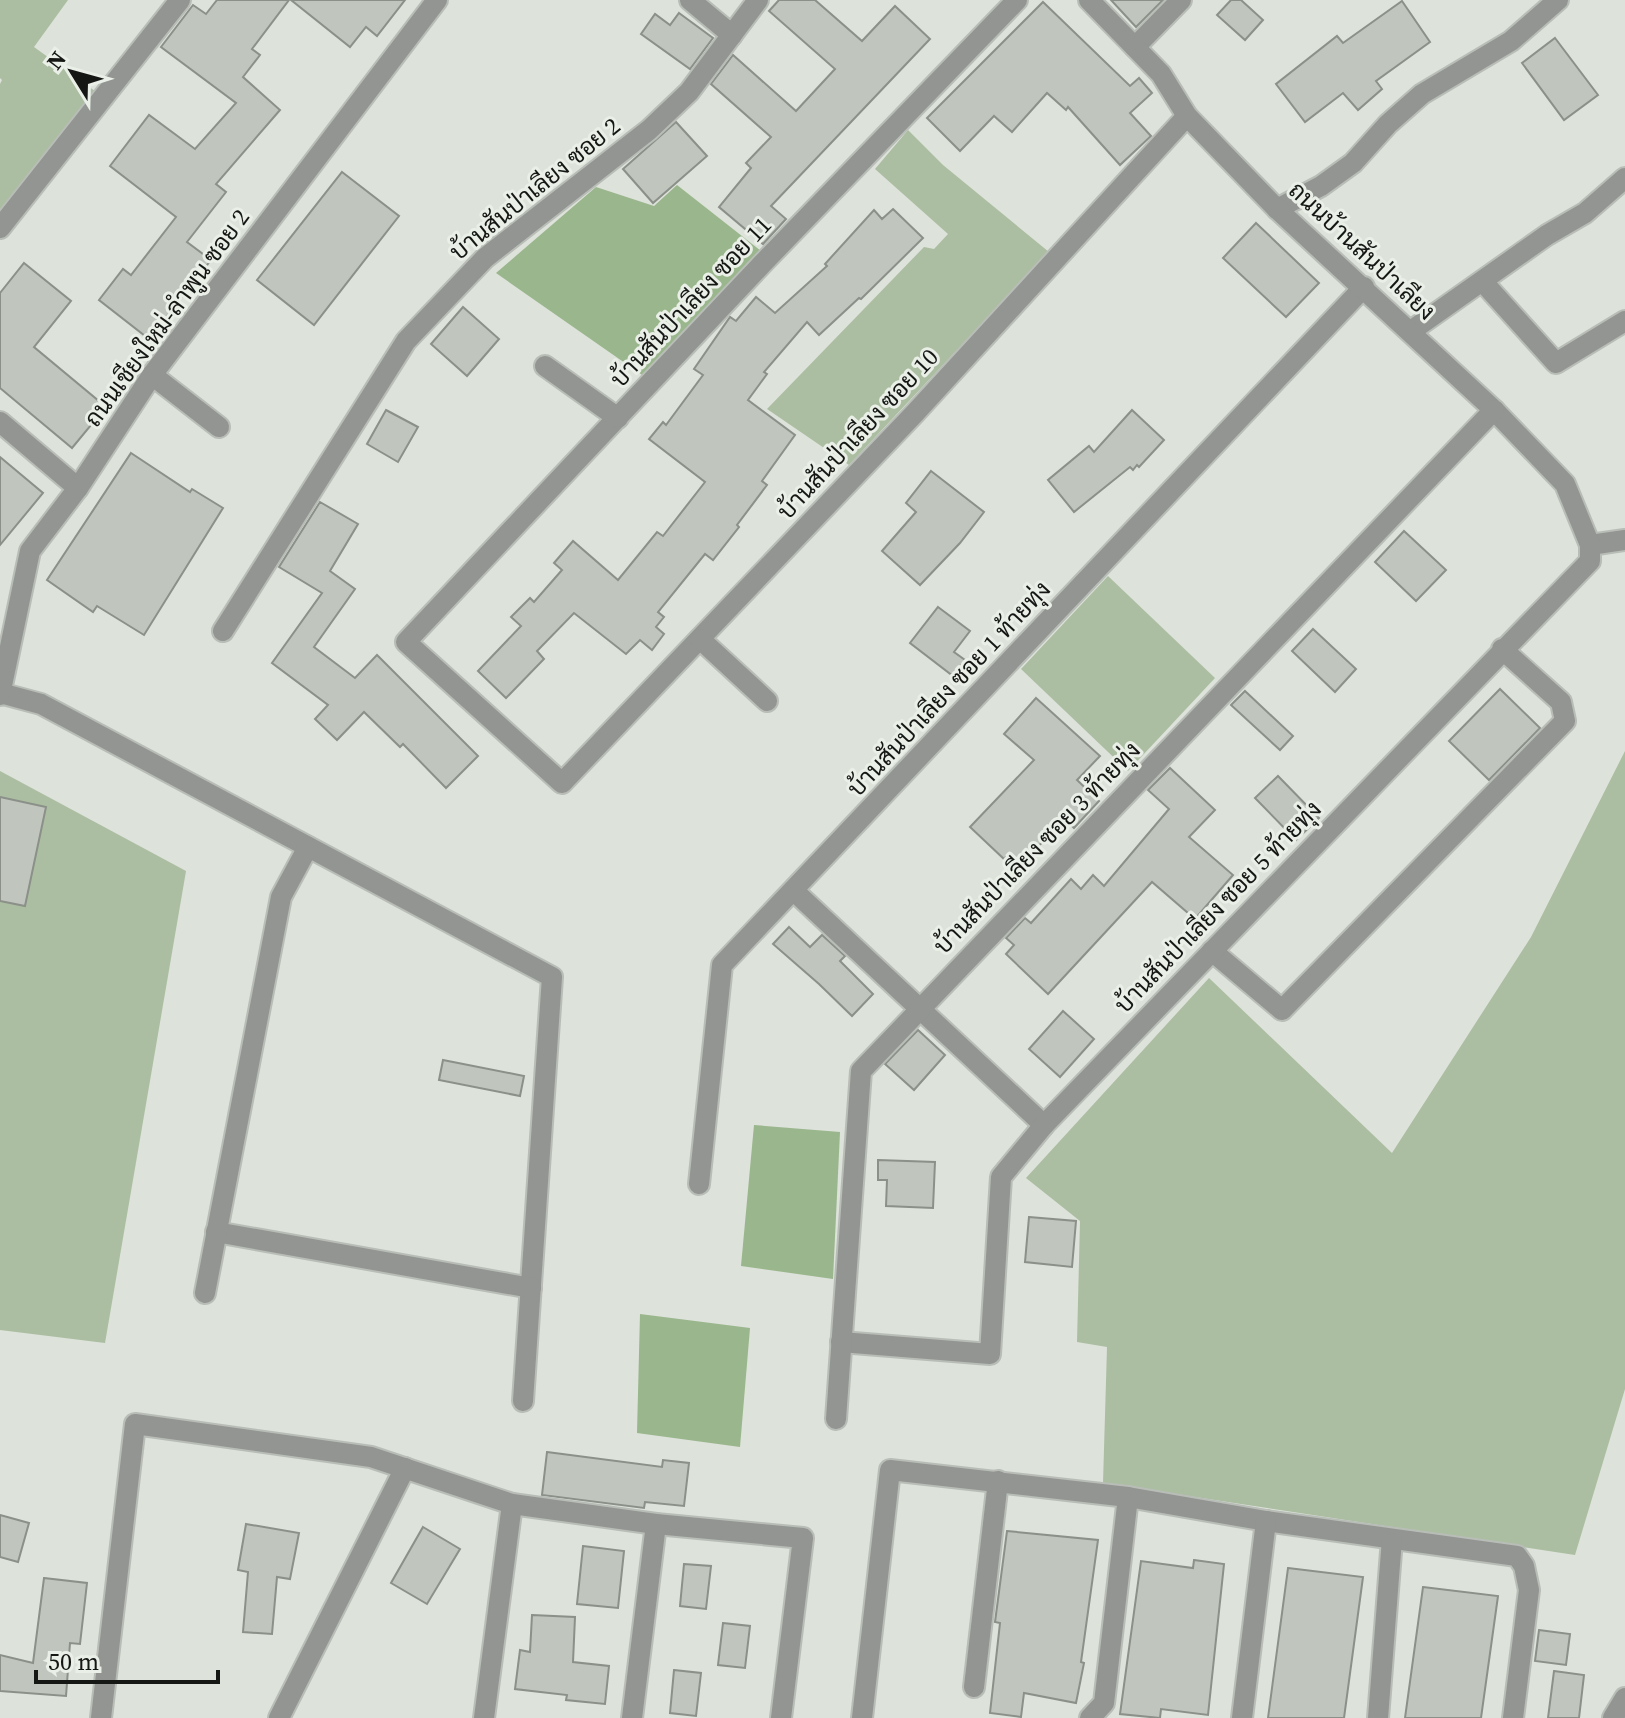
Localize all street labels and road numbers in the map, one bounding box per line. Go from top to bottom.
street label: บ้านสันป่าเลียง ซอย 2 [442,109,627,268]
street label: ถนนบ้านสันป่าเลียง [1282,174,1443,327]
street label: ถนนเชียงใหม่-ลำพูน ซอย 2 [76,202,258,434]
street label: บ้านสันป่าเลียง ซอย 11 [603,209,779,394]
street label: บ้านสันป่าเลียง ซอย 10 [770,341,946,526]
street label: บ้านสันป่าเลียง ซอย 1 ท้ายทุ่ง [840,574,1058,804]
street label: บ้านสันป่าเลียง ซอย 3 ท้ายทุ่ง [926,734,1147,961]
street label: บ้านสันป่าเลียง ซอย 5 ท้ายทุ่ง [1107,793,1328,1020]

